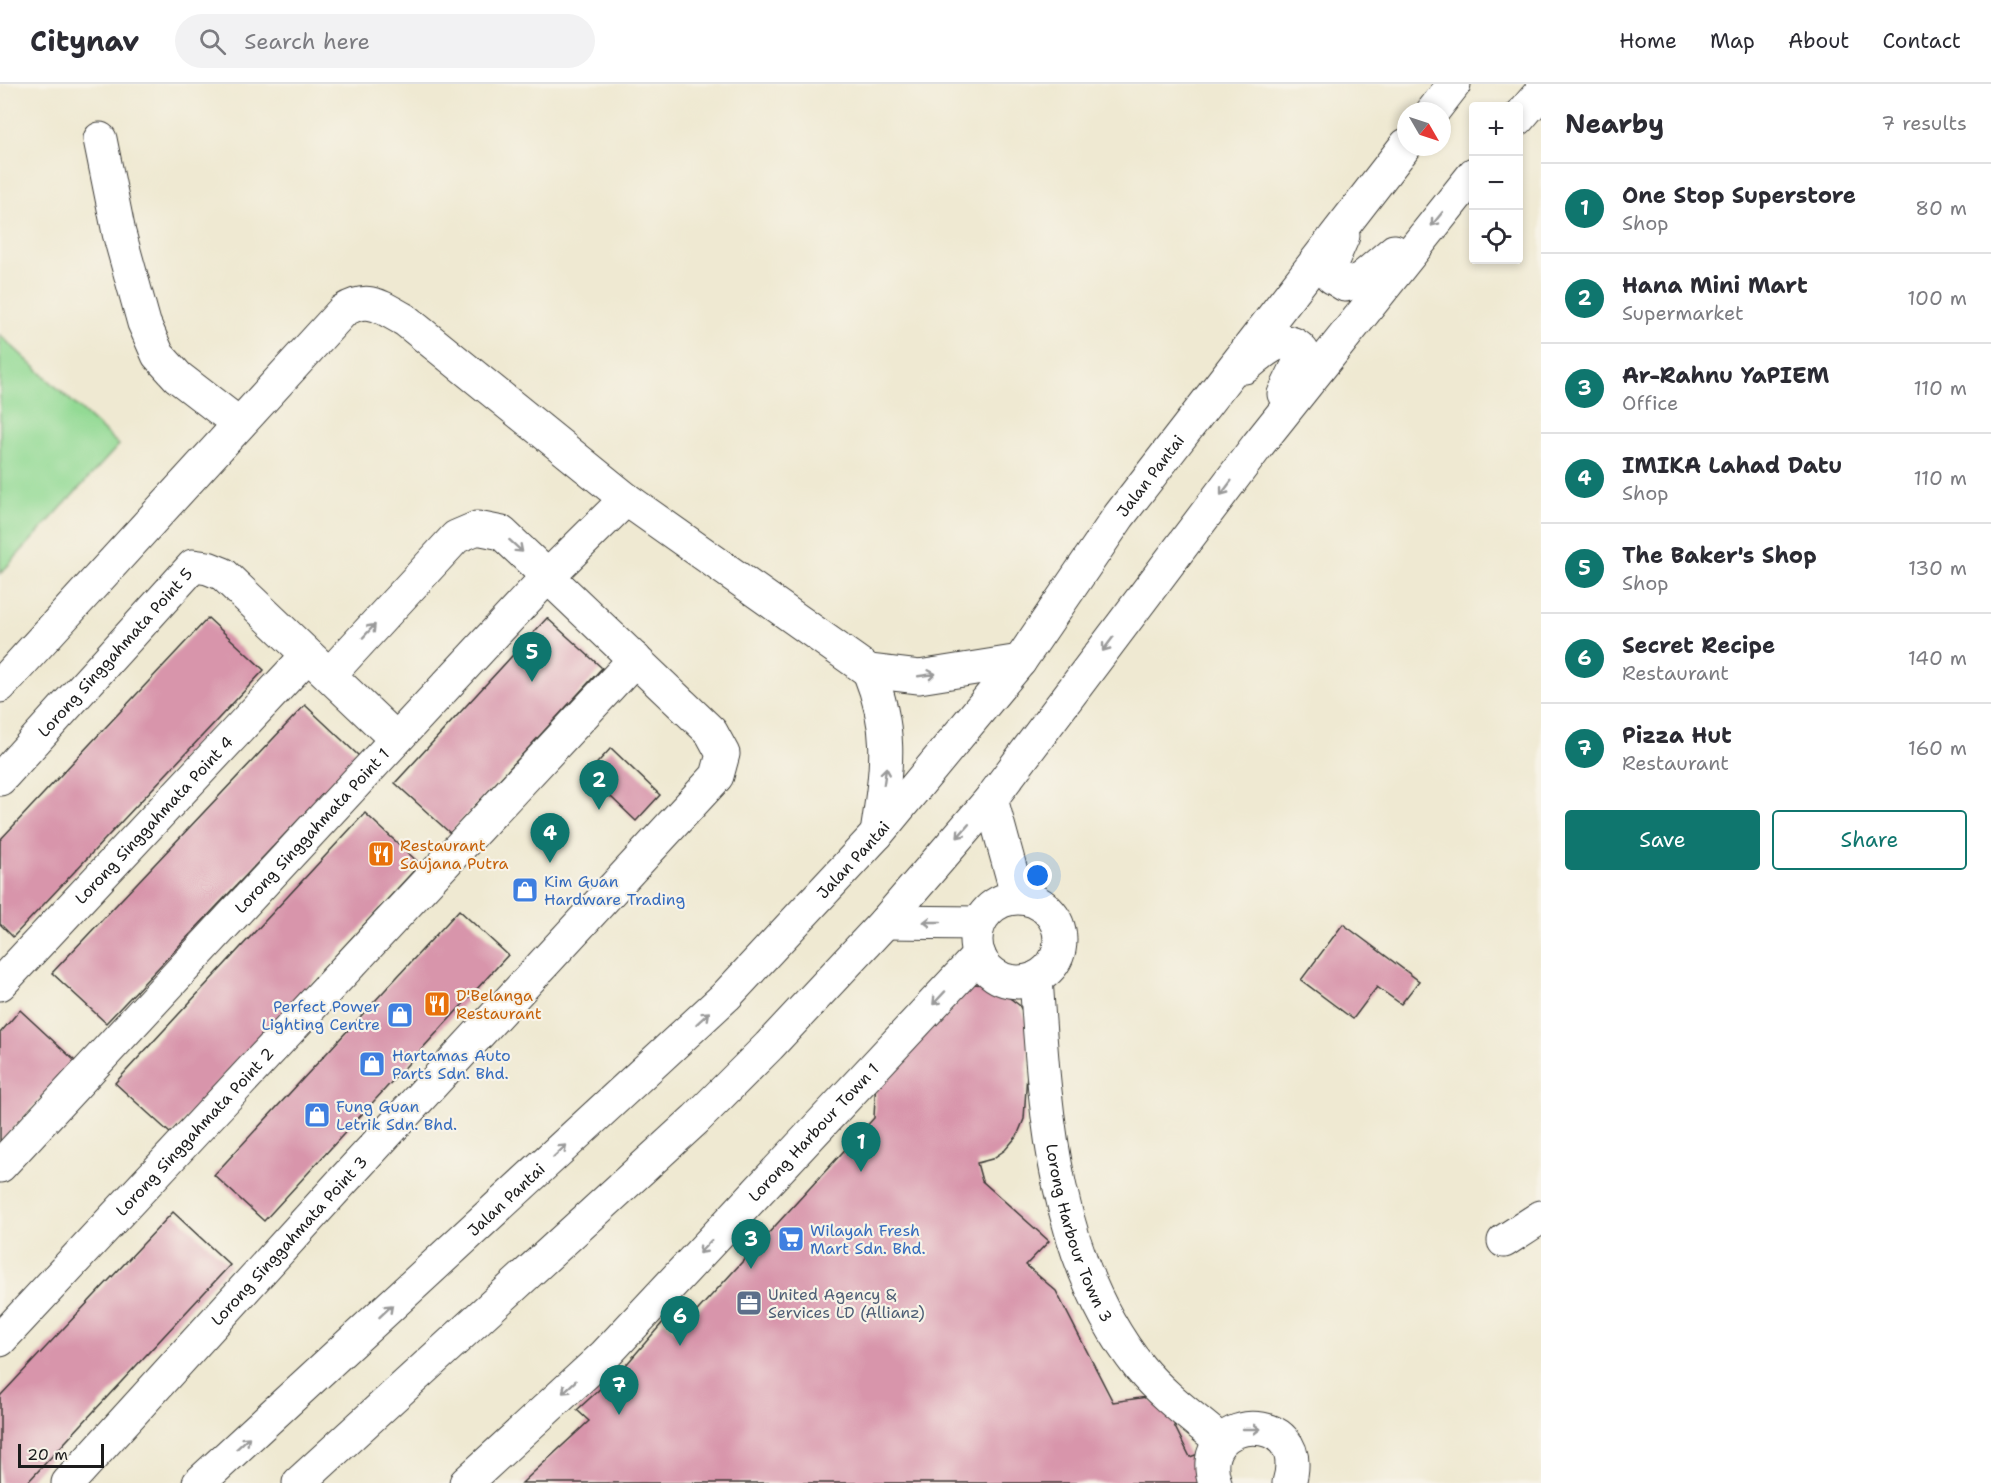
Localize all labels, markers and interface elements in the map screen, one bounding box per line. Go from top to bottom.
search box [175,14,595,68]
text: Citynav [30,22,139,60]
icon: search [196,25,229,58]
text: Search here [244,27,370,56]
text: Home [1619,27,1677,55]
text: Map [1710,27,1755,55]
text: About [1788,27,1849,55]
text: Contact [1882,27,1961,55]
north arrow [1397,102,1451,156]
map controls [1469,102,1523,264]
button: + [1469,102,1523,156]
text: Nearby [1565,106,1664,141]
text: 7 results [1881,110,1967,136]
button: − [1469,156,1523,210]
text: One Stop Superstore [1622,181,1856,210]
text: 1 [1580,195,1589,221]
text: 80 m [1915,195,1967,221]
button: locate [1469,210,1523,264]
text: Shop [1622,210,1669,236]
one-way arrow [1430,211,1443,227]
text: Hana Mini Mart [1622,271,1808,300]
text: 2 [1578,285,1592,311]
text: 100 m [1907,285,1967,311]
text: Supermarket [1622,300,1744,326]
text: Ar-Rahnu YaPIEM [1622,361,1829,390]
text: 3 [1578,375,1592,401]
text: 110 m [1913,375,1967,401]
text: Office [1622,390,1678,416]
street label: Jalan Pantai [1112,430,1189,521]
text: IMIKA Lahad Datu [1622,451,1842,480]
text: 4 [1578,465,1592,491]
text: 110 m [1913,465,1967,491]
one-way arrow [1219,480,1232,496]
text: Shop [1622,480,1669,506]
one-way arrow [508,539,523,553]
text: The Baker's Shop [1622,541,1817,570]
text: 5 [1578,555,1591,581]
text: 130 m [1908,555,1967,581]
street label: Lorong Singgahmata Point 5 [33,563,197,741]
text: Shop [1622,570,1669,596]
one-way arrow [362,624,376,639]
text: Secret Recipe [1622,631,1775,660]
pin: 5 [512,632,552,682]
one-way arrow [1102,635,1115,651]
text: 6 [1578,645,1592,671]
text: 140 m [1908,645,1967,671]
text: Restaurant [1622,660,1729,686]
one-way arrow [917,669,936,680]
text: Pizza Hut [1622,721,1732,750]
street label: Lorong Singgahmata Point 4 [70,731,238,908]
text: 7 [1578,735,1592,761]
text: 160 m [1908,735,1967,761]
street label: Lorong Singgahmata Point 1 [230,743,394,918]
text: Restaurant [1622,750,1729,776]
pin: 2 [580,760,618,810]
one-way arrow [880,767,891,787]
button: Save [1565,810,1760,870]
button: Share [1772,810,1967,870]
pin: 4 [530,814,570,863]
street label: Jalan Pantai [812,816,894,903]
one-way arrow [957,823,970,839]
place label: Restaurant Saujana Putra [400,835,508,874]
restaurant icon: Restaurant Saujana Putra [366,839,396,869]
your location [1023,861,1052,890]
place label: Kim Guan Hardware Trading [544,871,685,910]
shop icon: Kim Guan Hardware Trading [510,875,540,905]
one-way arrow [923,916,943,928]
place label: D'Belanga Restaurant [456,985,542,1024]
restaurant icon: D'Belanga Restaurant [422,989,452,1019]
one-way arrow [931,990,946,1005]
place label: Perfect Power Lighting Centre [261,996,380,1035]
shop icon: Perfect Power Lighting Centre [385,1000,415,1030]
one-way arrow [695,1010,710,1025]
street label: Lorong Singgahmata Point 2 [111,1043,278,1220]
place label: Hartamas Auto Parts Sdn. Bhd. [392,1045,511,1084]
shop icon: Hartamas Auto Parts Sdn. Bhd. [357,1049,387,1079]
street label: Lorong Harbour Town 1 [744,1059,882,1205]
place label: Fung Guan Letrik Sdn. Bhd. [336,1096,457,1135]
shop icon: Fung Guan Letrik Sdn. Bhd. [302,1100,332,1130]
pin: 1 [842,1122,880,1172]
street label: Lorong Harbour Town 3 [1041,1142,1117,1326]
one-way arrow [553,1144,568,1158]
street label: Lorong Singgahmata Point 3 [206,1151,372,1330]
street label: Jalan Pantai [463,1158,549,1240]
pin: 3 [732,1220,771,1269]
place label: Wilayah Fresh Mart Sdn. Bhd. [810,1220,926,1259]
supermarket icon: Wilayah Fresh Mart Sdn. Bhd. [776,1224,806,1254]
one-way arrow [698,1240,712,1255]
place label: United Agency & Services LD (Allianz) [768,1284,925,1323]
office icon: United Agency & Services LD (Allianz) [734,1288,764,1318]
pin: 6 [660,1296,700,1346]
one-way arrow [378,1304,393,1318]
pin: 7 [600,1366,638,1415]
one-way arrow [562,1380,577,1394]
one-way arrow [1242,1423,1261,1435]
one-way arrow [235,1436,250,1450]
scale bar [18,1441,104,1468]
text: 20 m [27,1444,68,1465]

